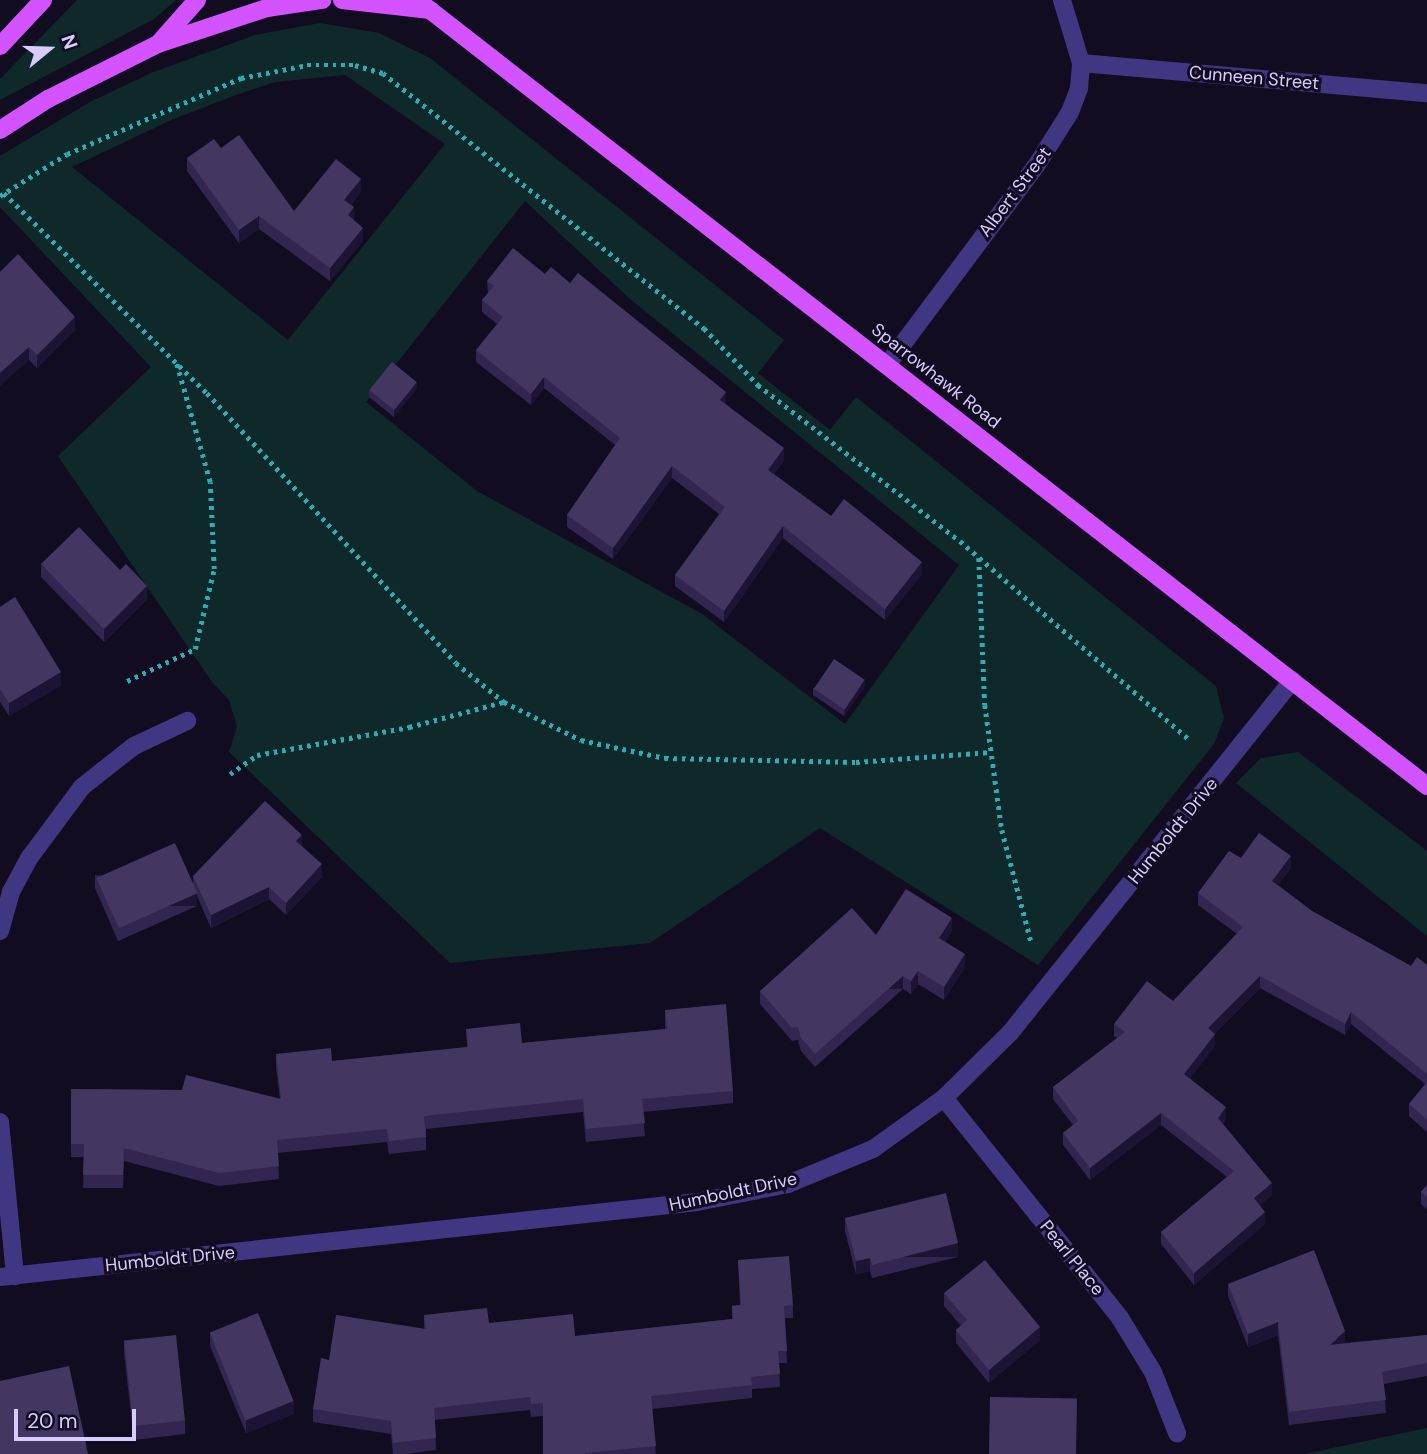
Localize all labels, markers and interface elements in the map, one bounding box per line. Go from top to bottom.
north arrow [14,14,84,84]
text: N [55,31,83,53]
street label: Cunneen Street [1188,62,1320,94]
street label: Albert Street [974,143,1056,241]
street label: Sparrowhawk Road [867,319,1005,433]
street label: Humboldt Drive [1124,774,1222,888]
street label: Humboldt Drive [667,1168,799,1216]
street label: Pearl Place [1035,1216,1109,1300]
street label: Humboldt Drive [104,1241,236,1277]
scale bar [18,1394,140,1438]
text: 20 m [27,1407,78,1435]

